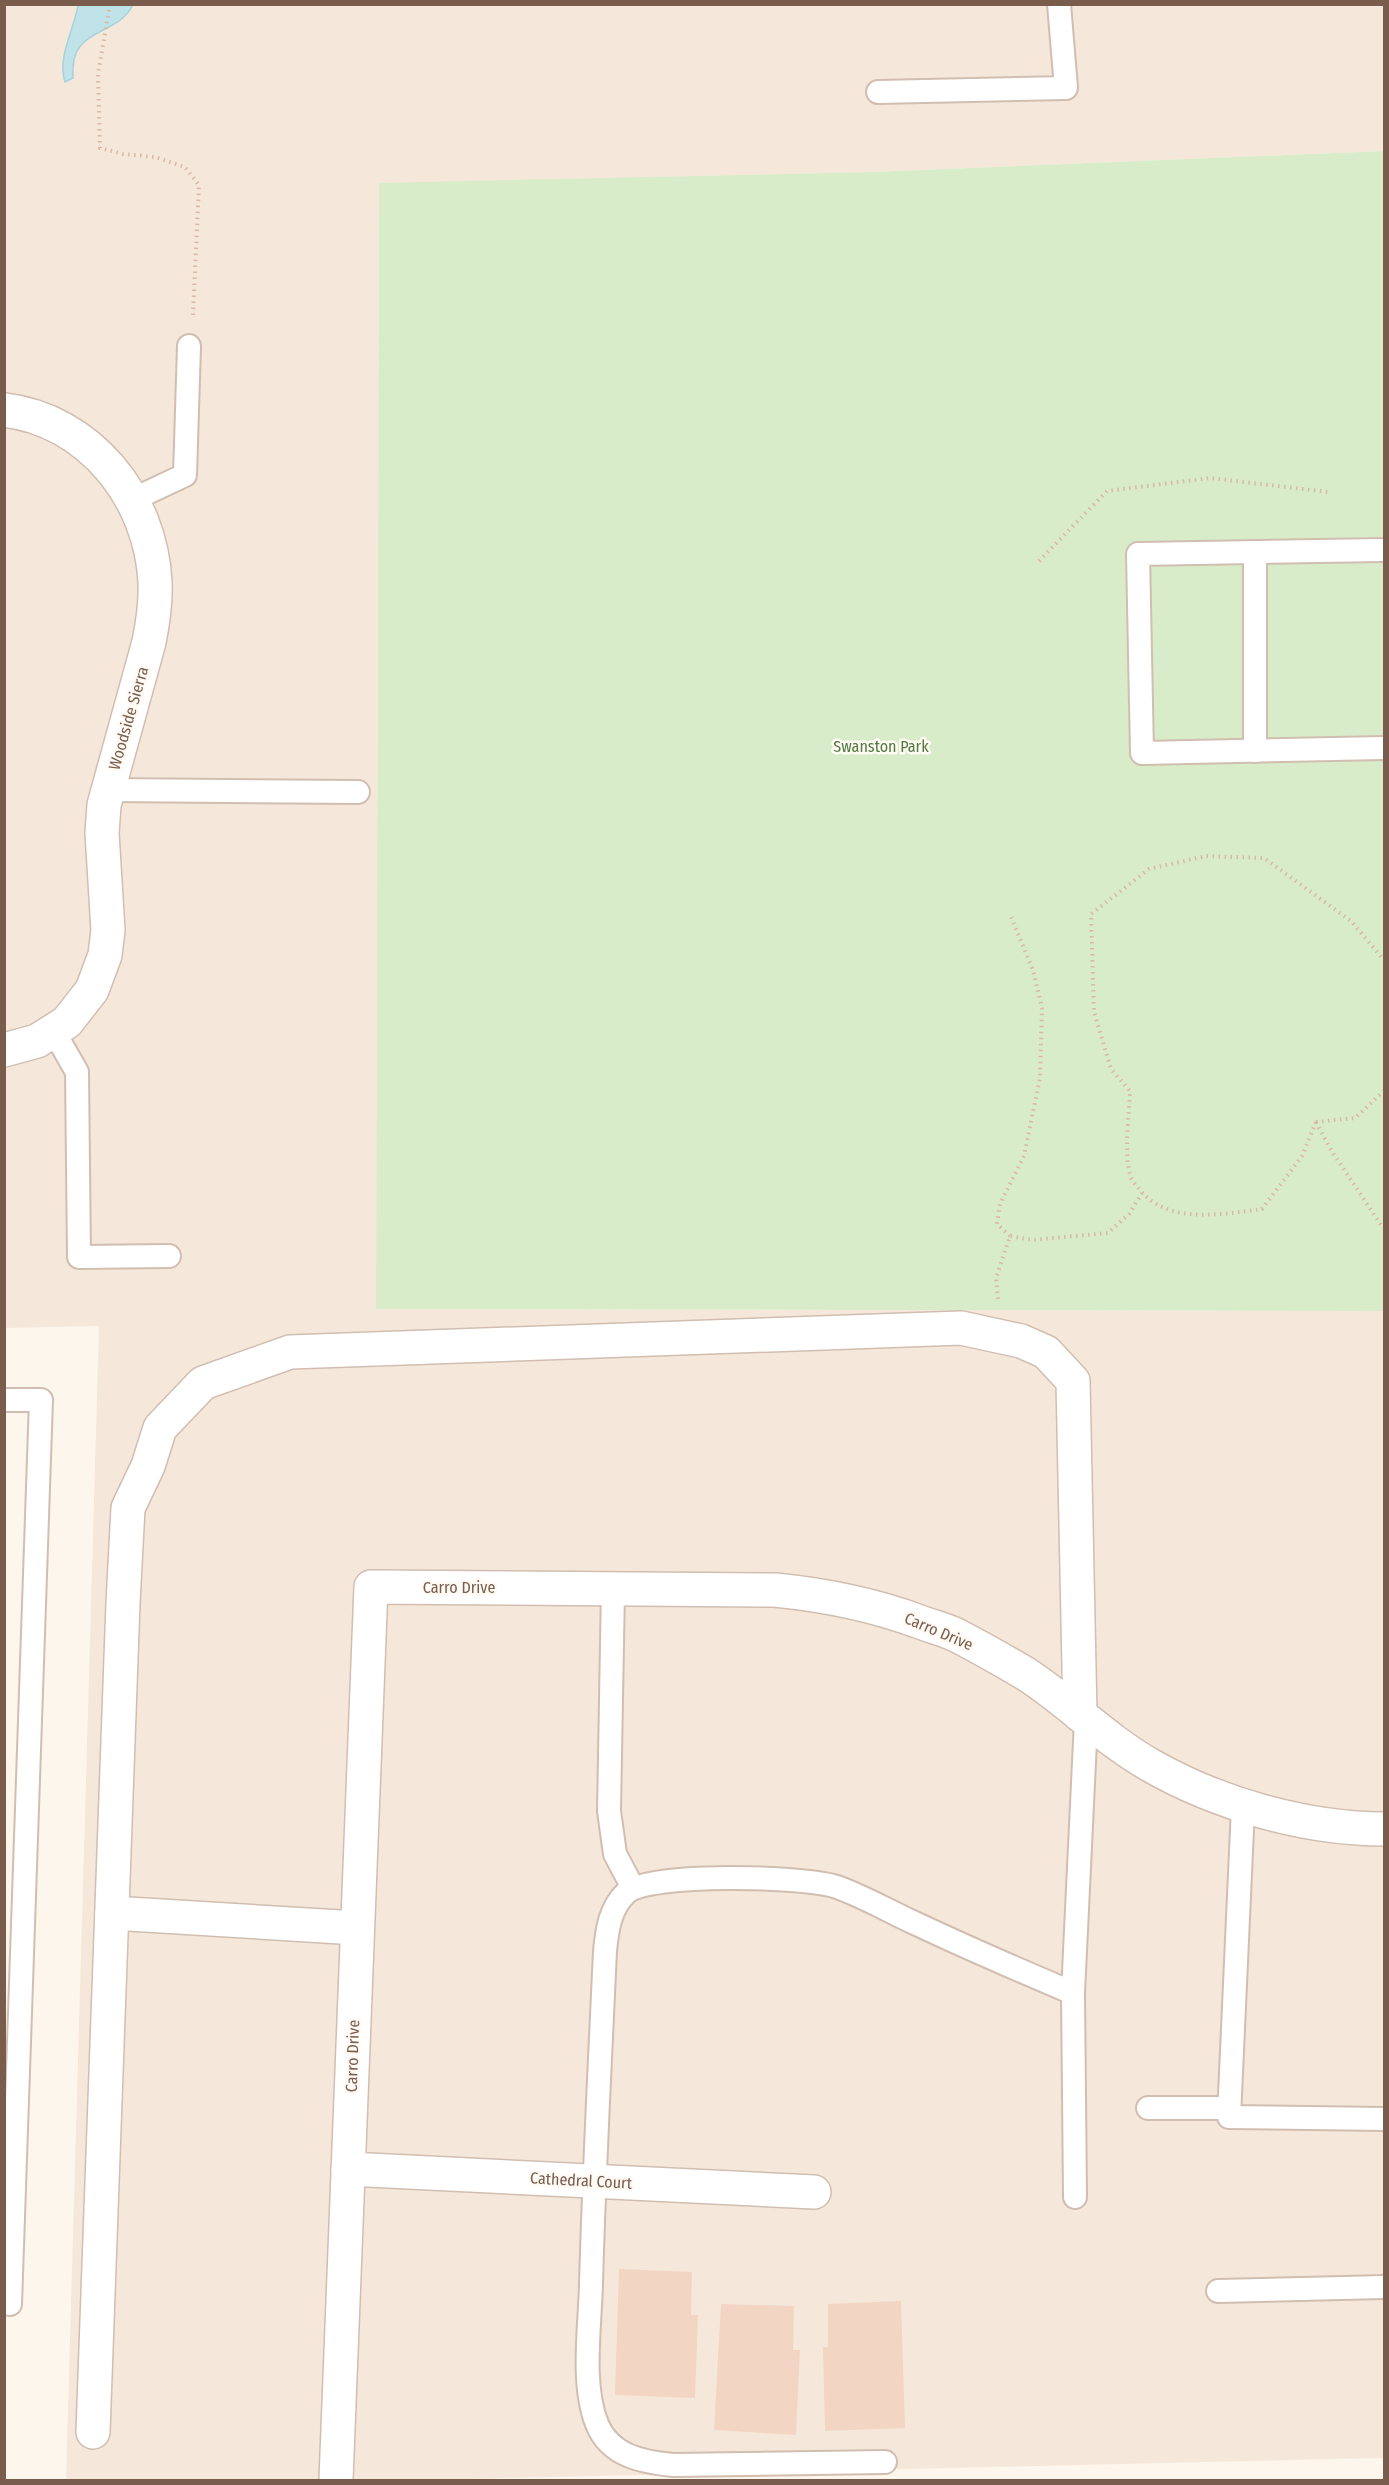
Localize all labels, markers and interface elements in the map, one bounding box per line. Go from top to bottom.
street label: Woodside Sierra [105,664,152,772]
park label: Swanston Park [833,737,929,756]
street label: Carro Drive [423,1578,495,1597]
street label: Carro Drive [902,1609,976,1654]
street label: Carro Drive [342,2019,363,2093]
street label: Cathedral Court [529,2168,633,2193]

